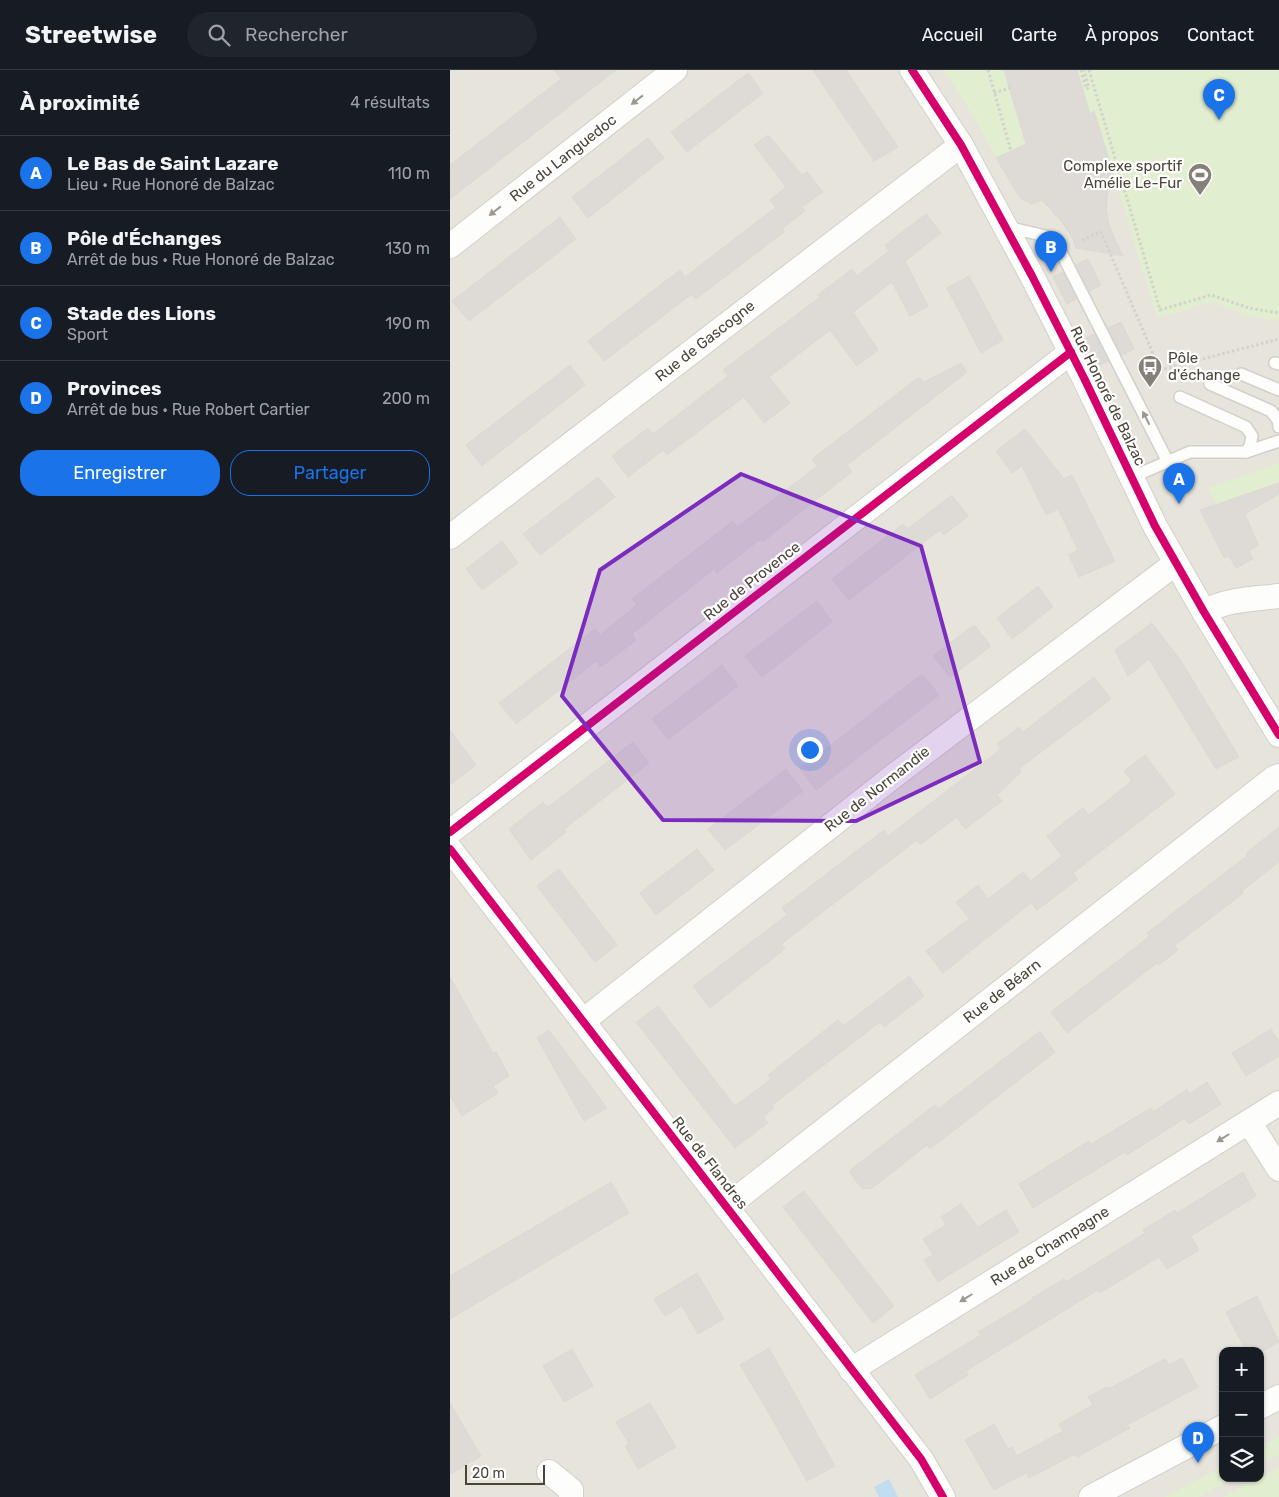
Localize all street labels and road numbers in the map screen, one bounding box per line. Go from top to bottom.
street label: Rue du Languedoc [506,111,620,205]
street label: Rue de Gascogne [652,297,758,385]
street label: Rue Honoré de Balzac [1066,323,1150,469]
street label: Rue de Provence [700,538,804,624]
street label: Rue de Normandie [821,742,933,836]
street label: Rue de Béarn [960,955,1044,1027]
street label: Rue de Flandres [668,1113,752,1213]
street label: Rue de Champagne [987,1202,1113,1290]

